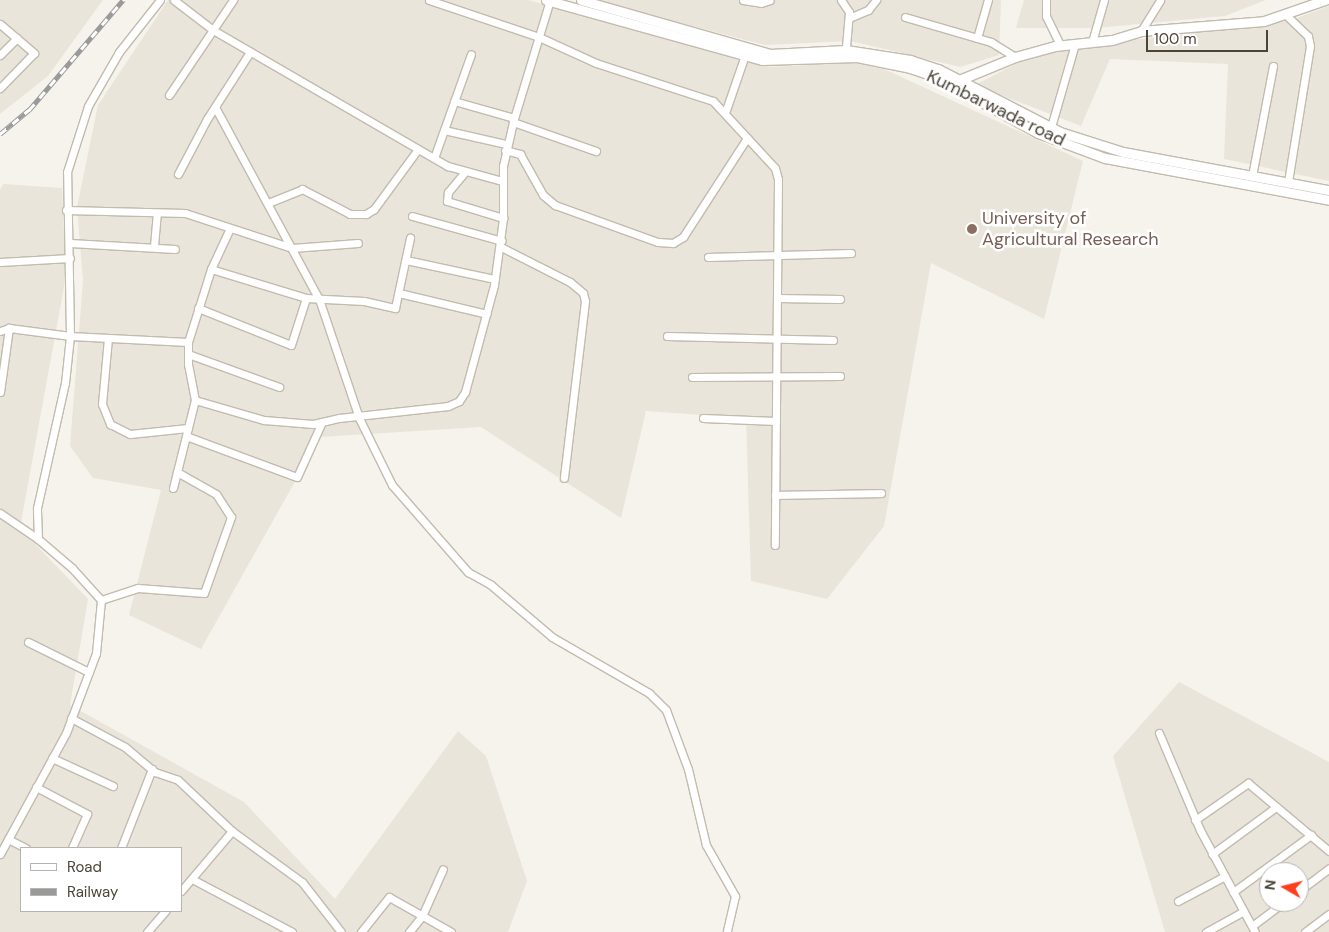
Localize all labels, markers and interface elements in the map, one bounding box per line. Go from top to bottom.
scale bar [1149,20,1272,52]
text: 100 m [1154,29,1197,49]
street label: Kumbarwada road [923,65,1069,151]
place label: University of Agricultural Research [982,208,1159,250]
marker: University of Agricultural Research [966,223,978,235]
legend [20,847,182,912]
text: Road [67,857,102,877]
north arrow [1259,862,1309,912]
text: N [1261,879,1280,891]
text: Railway [67,882,118,902]

